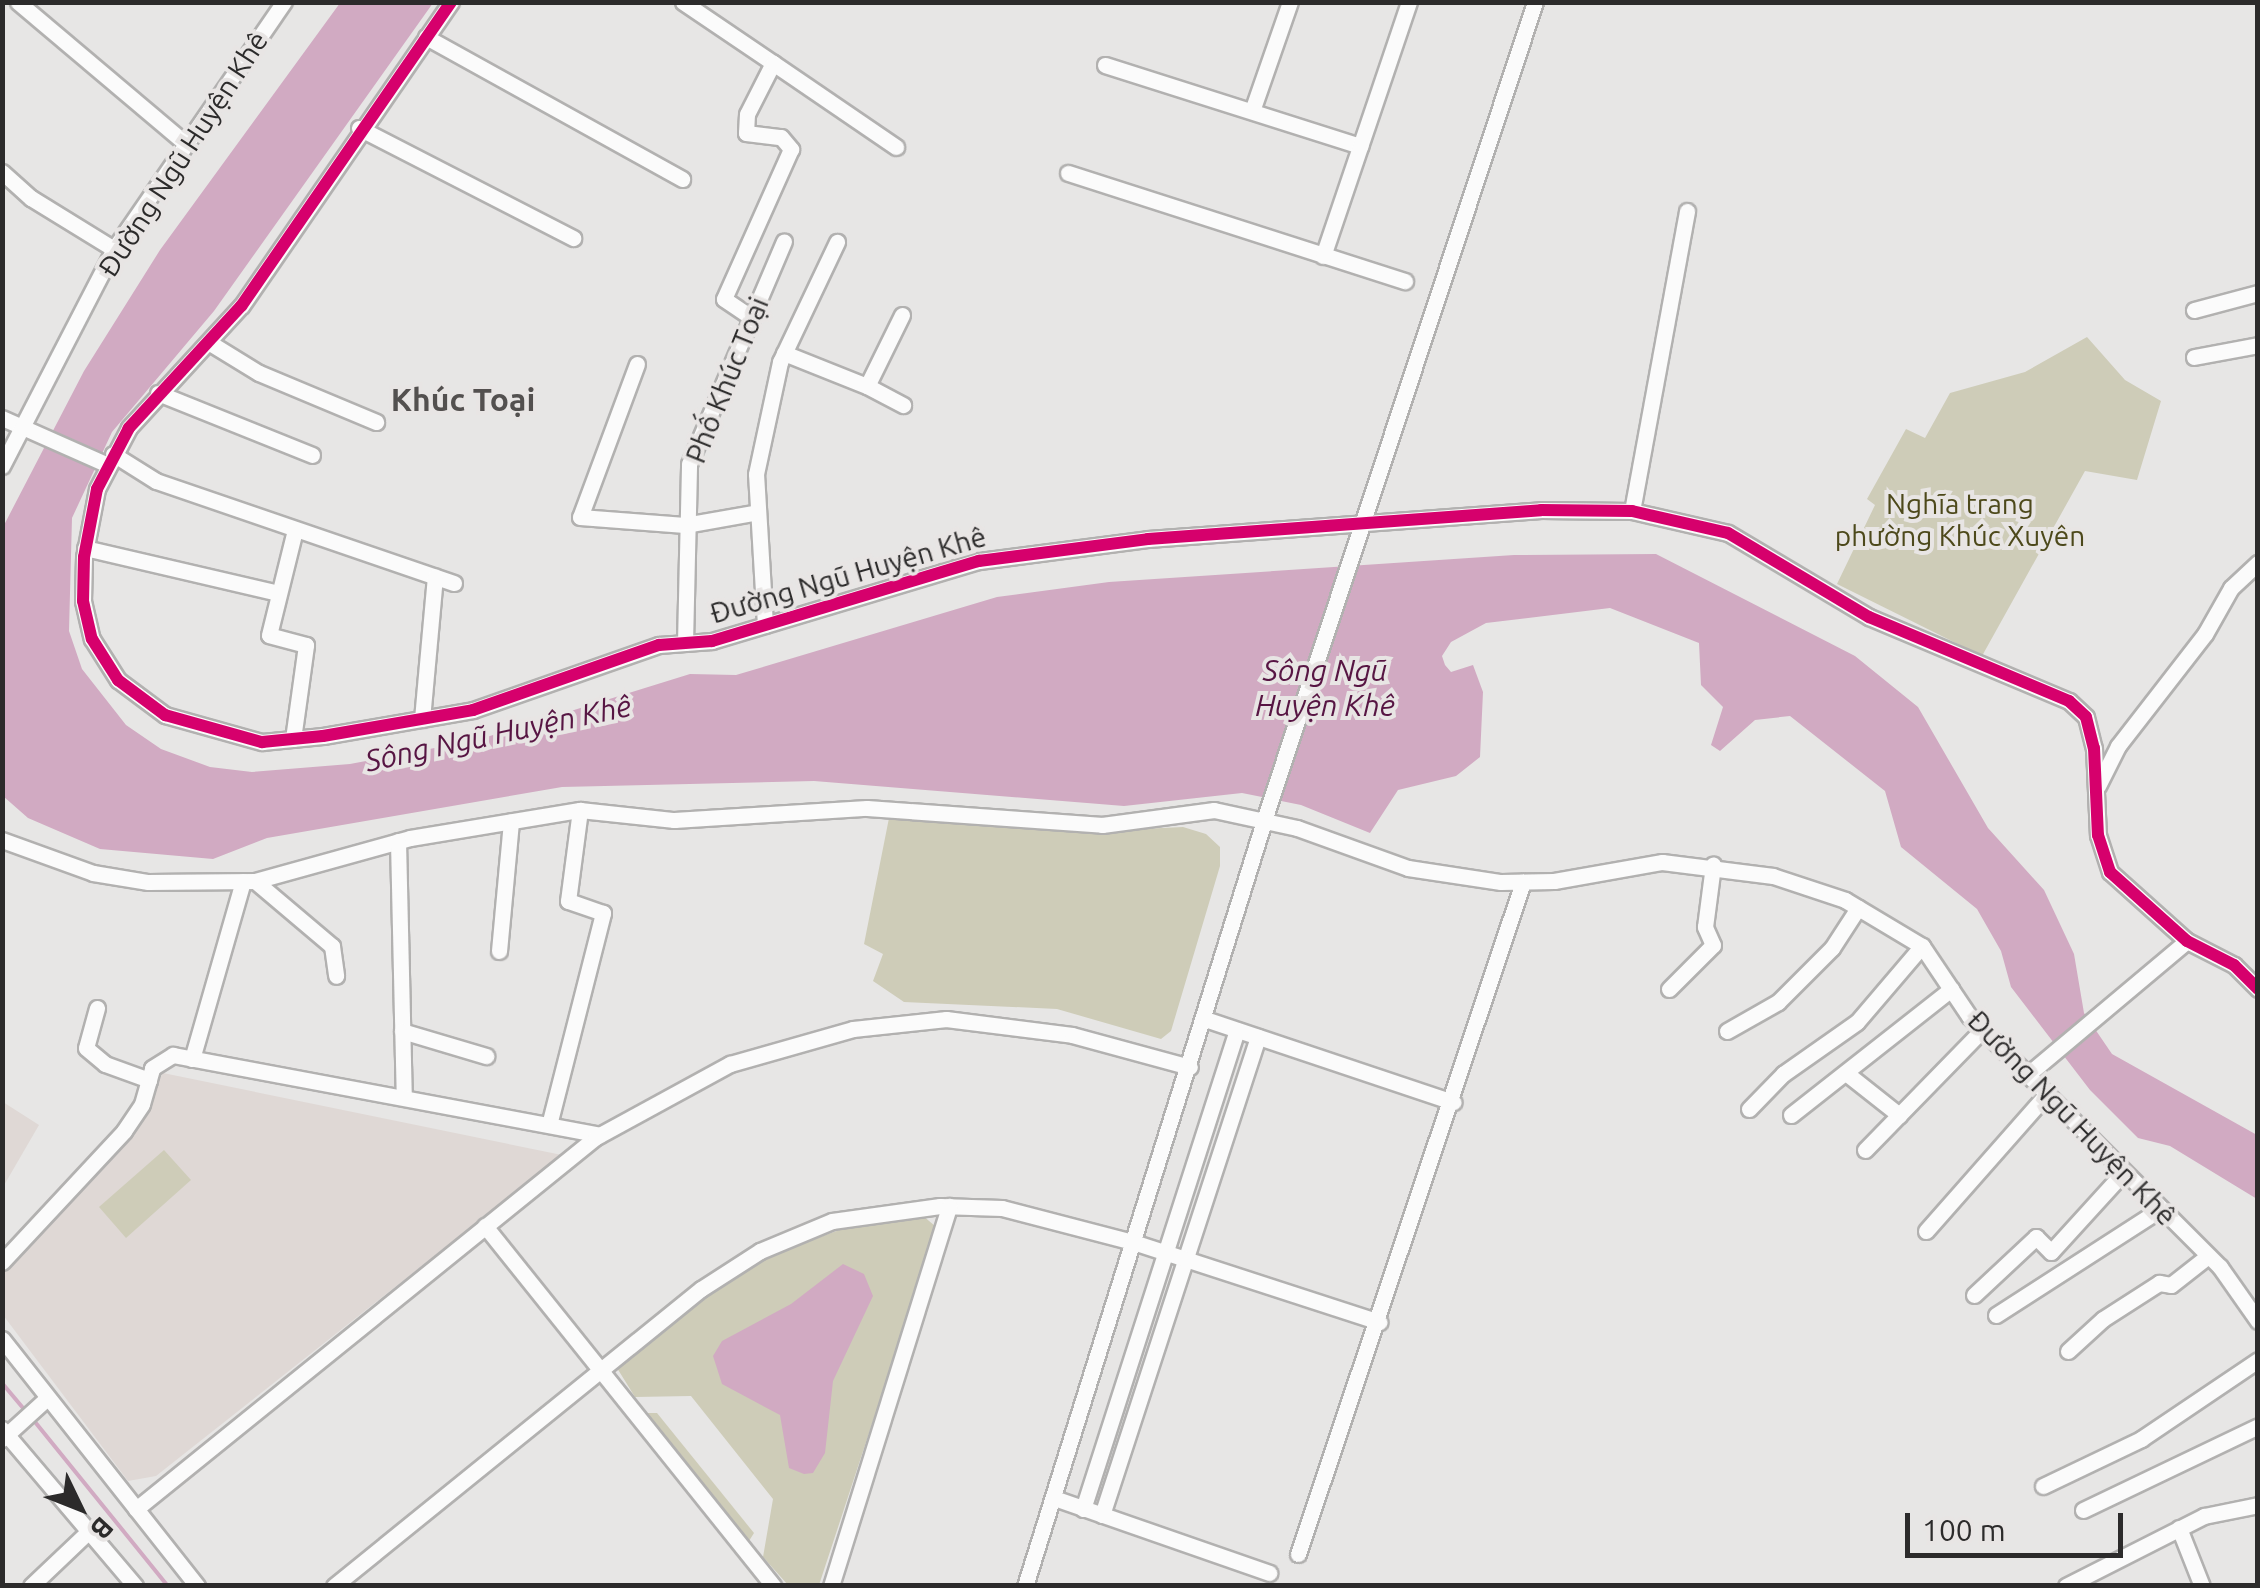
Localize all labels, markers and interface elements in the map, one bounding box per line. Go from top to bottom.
street label: Đường Ngũ Huyện Khê [91,25,275,283]
street label: Phố Khúc Toại [678,292,776,468]
district label: Khúc Toại [391,380,535,418]
park label: Nghĩa trang phường Khúc Xuyên [1835,487,2085,553]
street label: Đường Ngũ Huyện Khê [706,520,990,630]
water label: Sông Ngũ Huyện Khê [1255,652,1395,722]
water label: Sông Ngũ Huyện Khê [362,687,634,779]
street label: Đường Ngũ Huyện Khê [1961,1004,2183,1232]
north arrow [30,1458,130,1558]
scale bar [1910,1493,2128,1555]
text: B [85,1511,120,1546]
text: 100 m [1922,1513,2006,1547]

